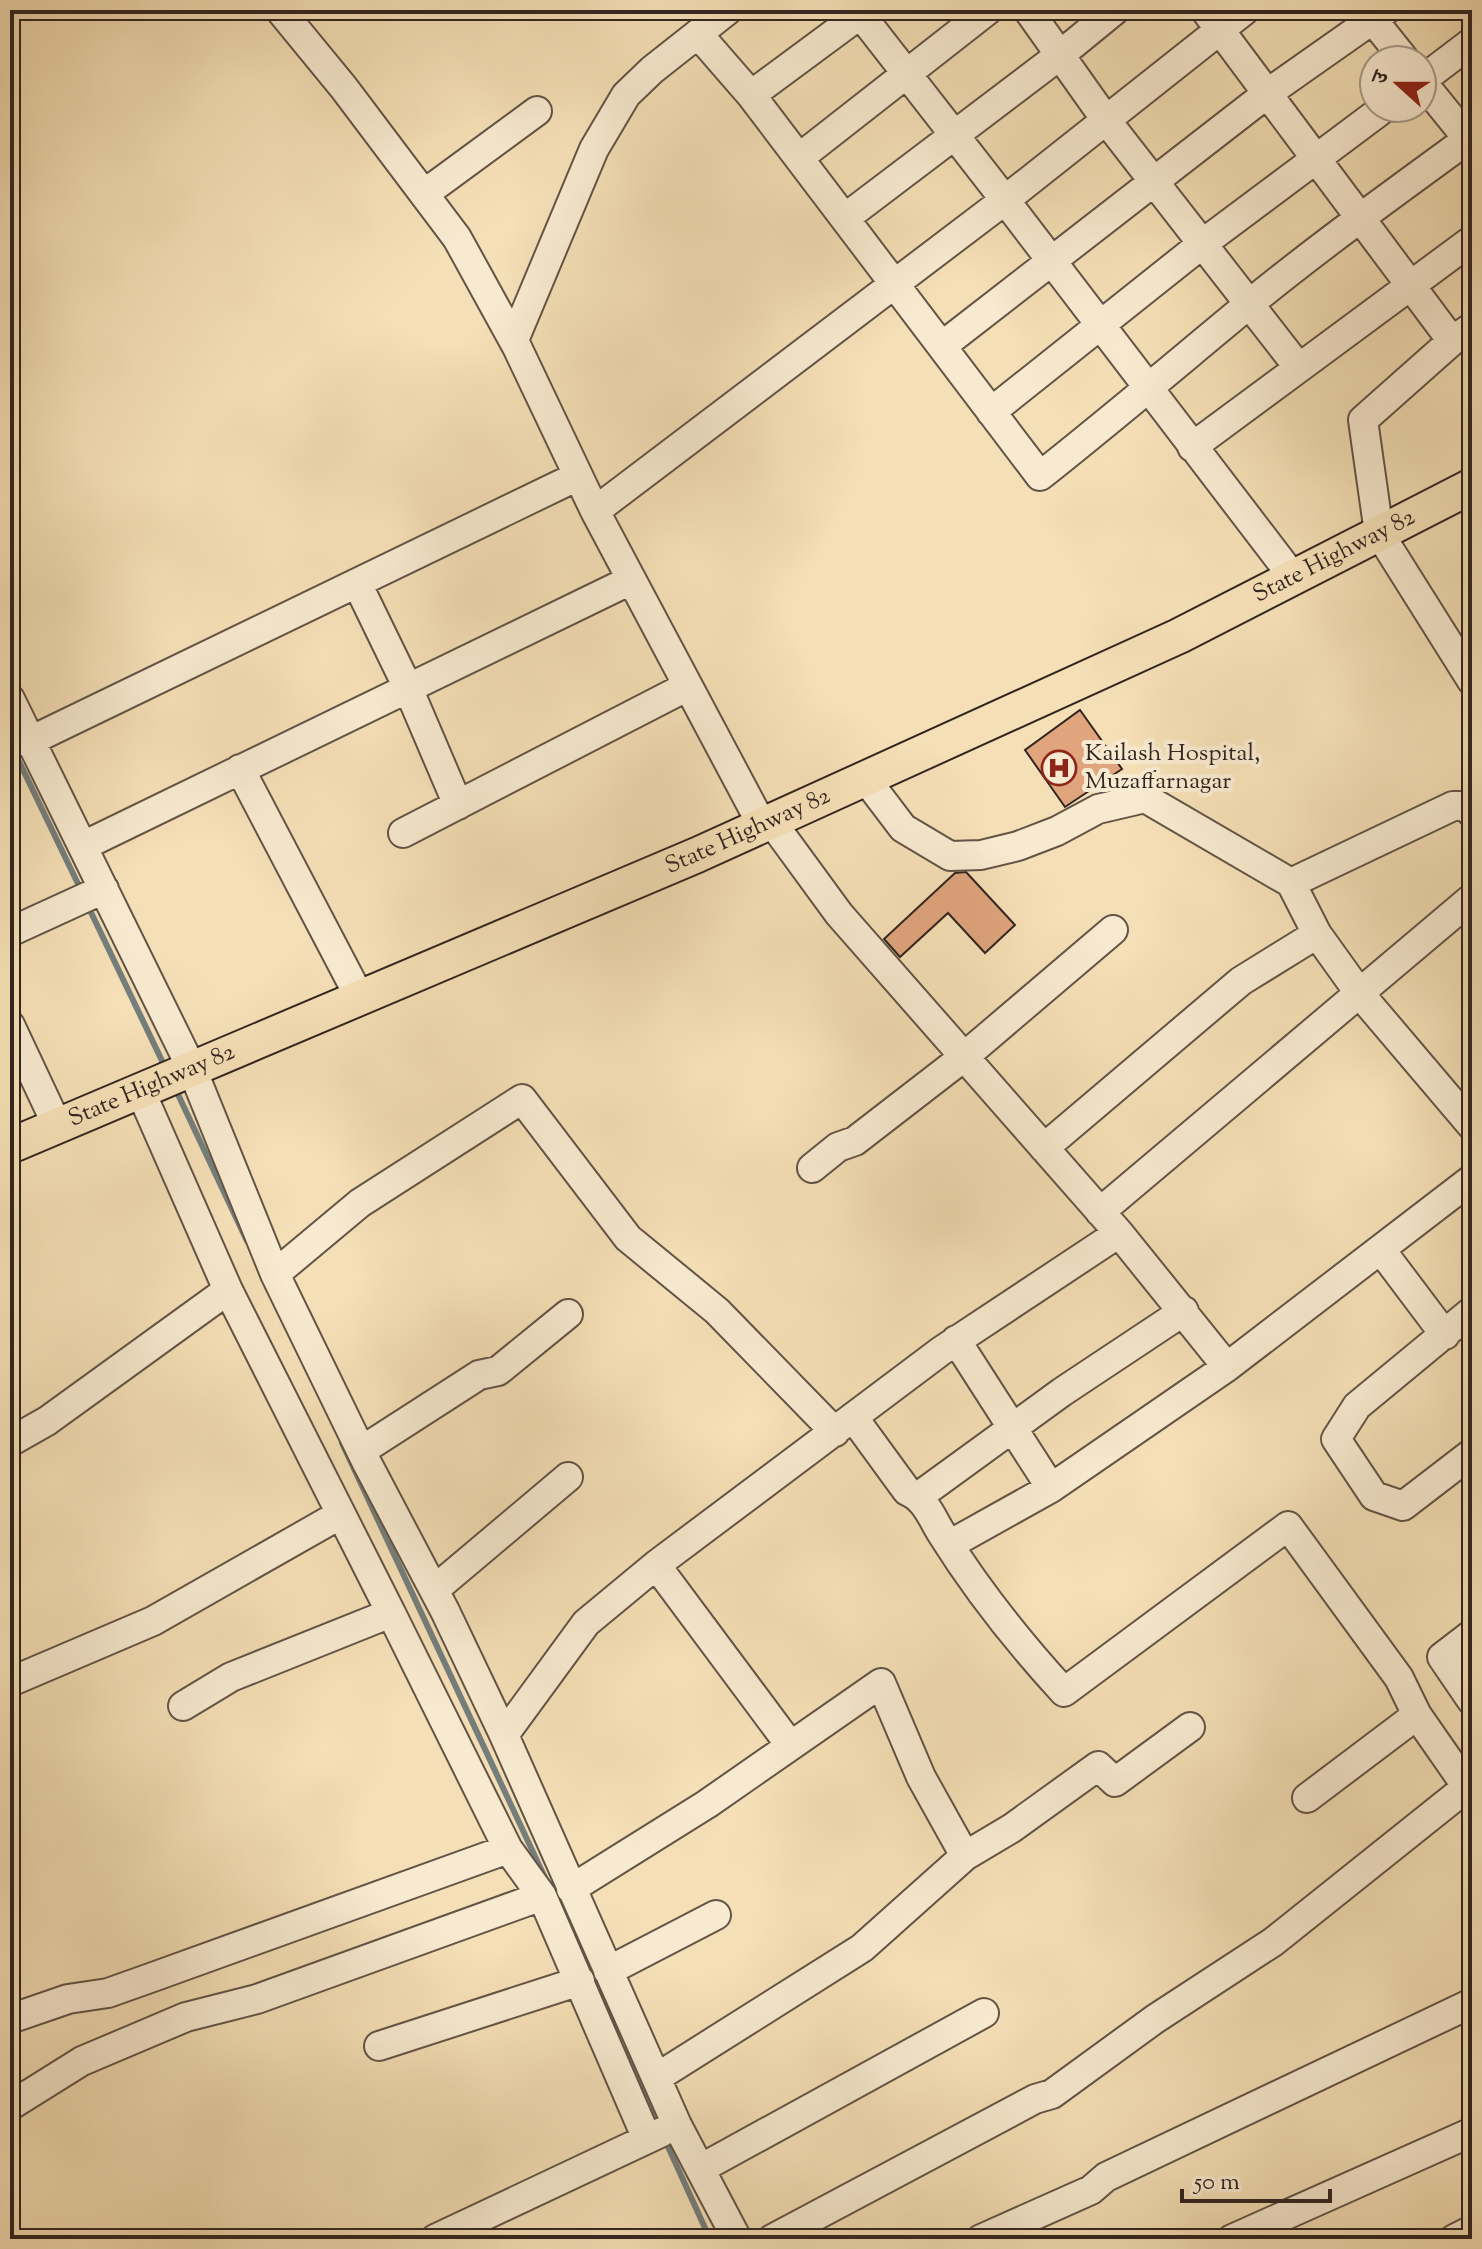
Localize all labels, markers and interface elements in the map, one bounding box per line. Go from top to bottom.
north arrow [1358,44,1438,124]
text: उ [1364,65,1400,91]
street label: State Highway 82 [1247,501,1421,612]
place label: Kailash Hospital, Muzaffarnagar [1085,737,1260,799]
hospital icon: Kailash Hospital, Muzaffarnagar [1040,749,1078,787]
street label: State Highway 82 [660,780,836,884]
street label: State Highway 82 [63,1036,240,1136]
scale bar [1182,2153,1330,2203]
text: 50 m [1192,2166,1240,2200]

